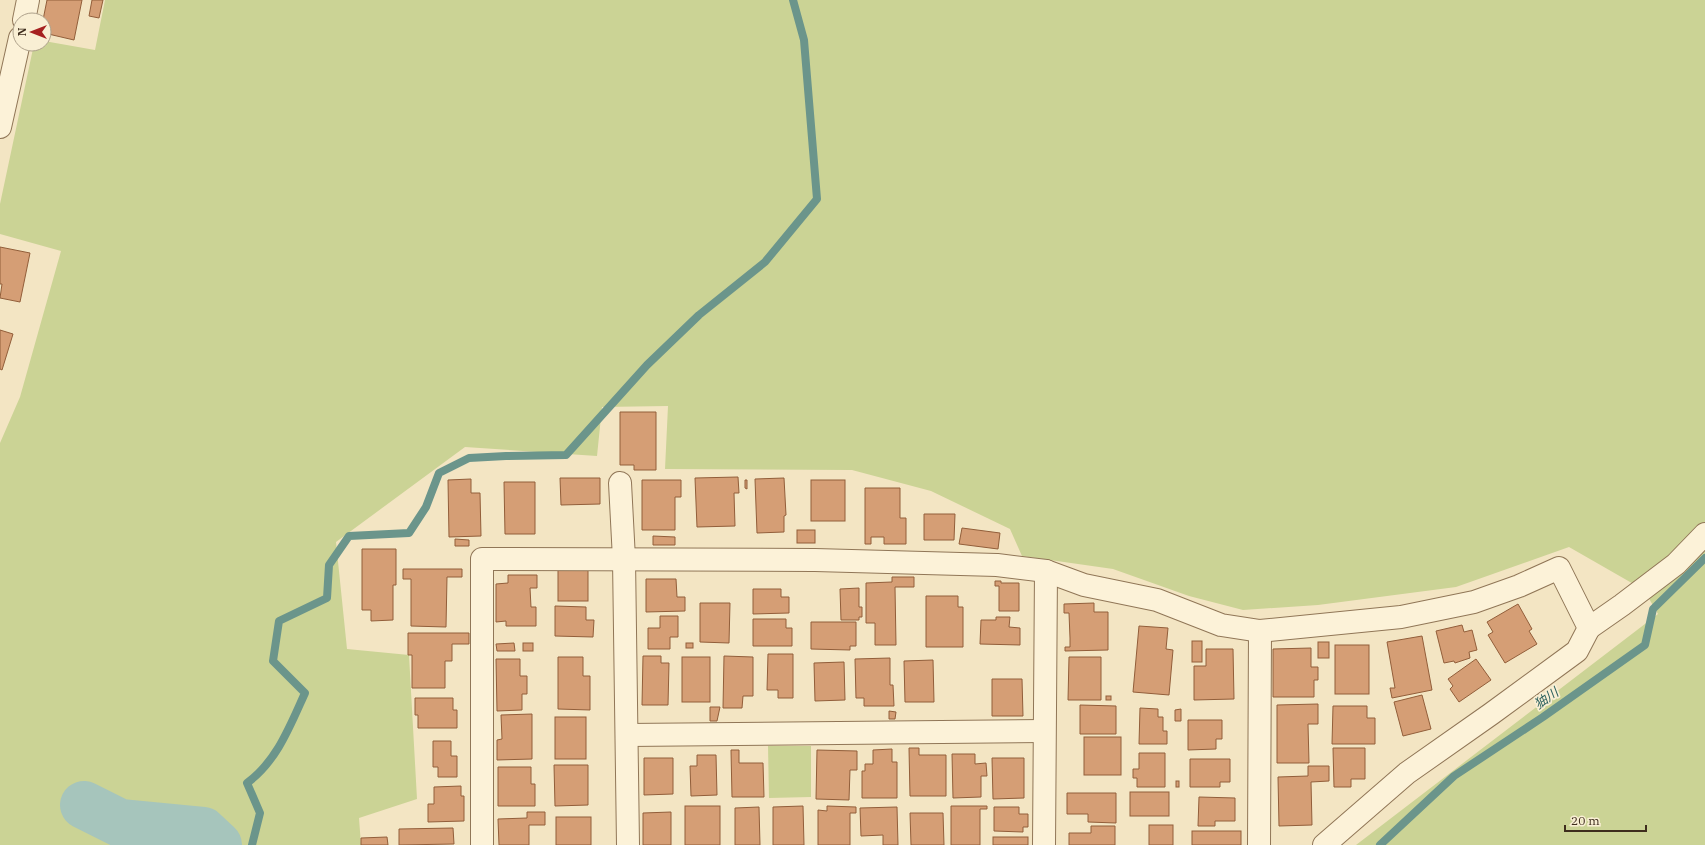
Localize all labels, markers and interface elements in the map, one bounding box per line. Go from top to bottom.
north arrow [12,12,52,52]
text: N [15,27,29,36]
water label: 㹨川 [1531,683,1563,713]
scale bar [1565,807,1646,833]
text: 20 m [1571,813,1600,828]

